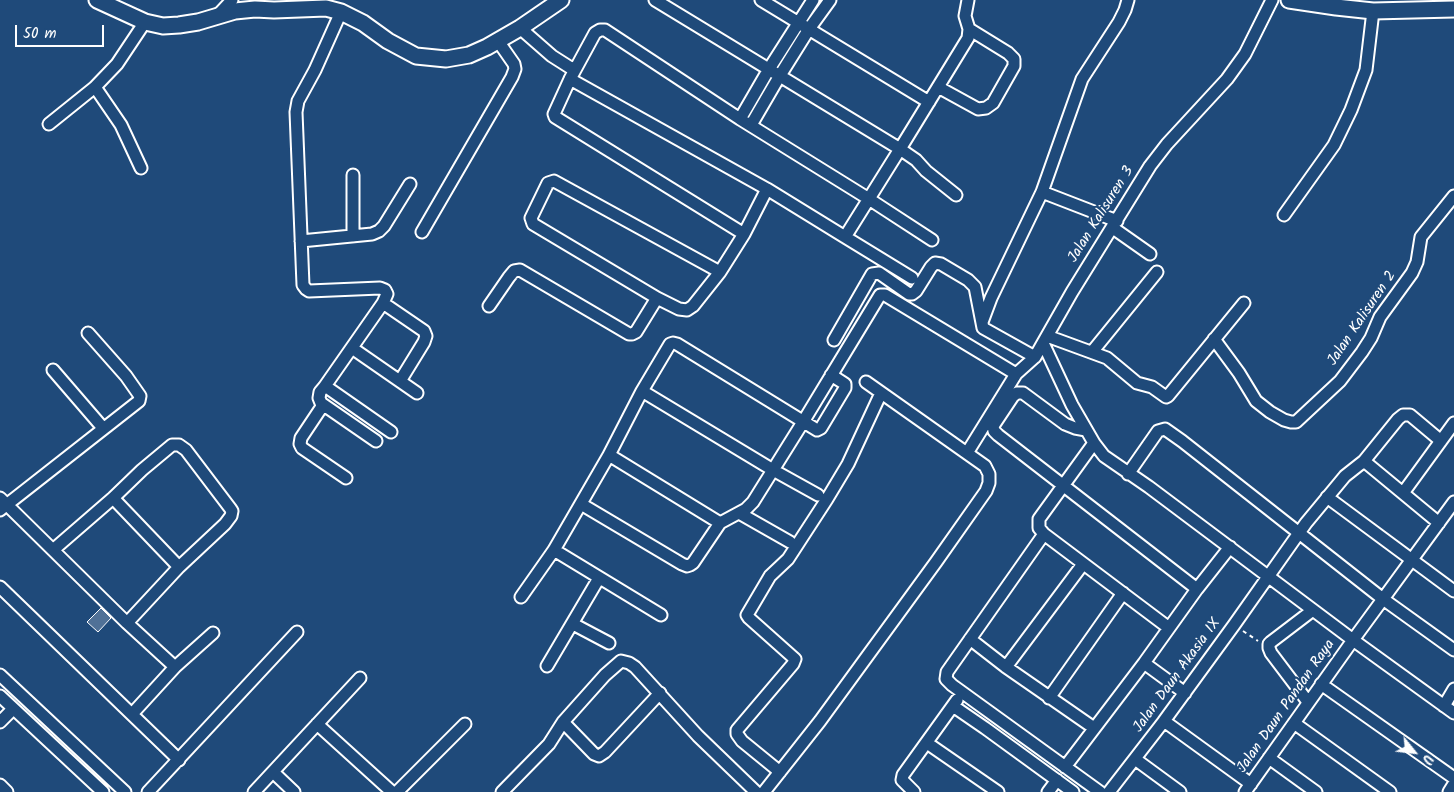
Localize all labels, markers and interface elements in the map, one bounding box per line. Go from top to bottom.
scale bar [18,15,106,47]
text: 50 m [23,22,57,46]
street label: Jalan Kalisuren 3 [1065,164,1139,266]
street label: Jalan Kalisuren 2 [1325,268,1401,370]
street label: Jalan Daun Akasia IX [1130,615,1226,737]
street label: Jalan Daun Pandan Raya [1234,637,1340,777]
north arrow [1389,727,1439,777]
text: U [1415,750,1439,768]

